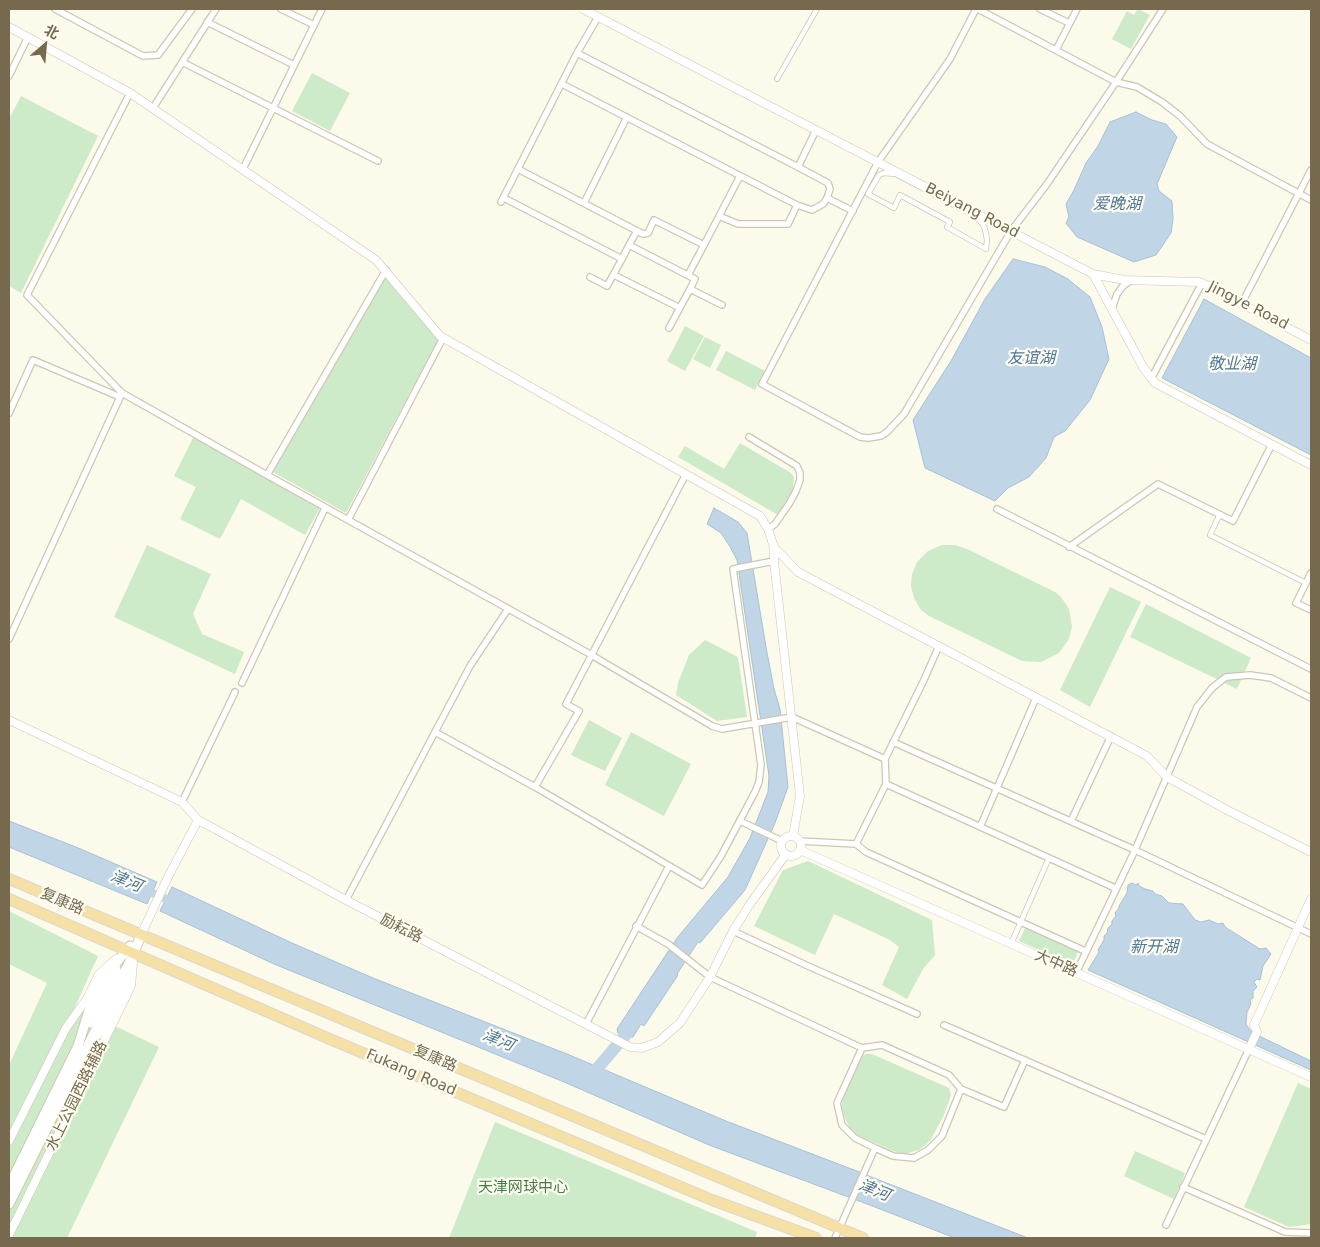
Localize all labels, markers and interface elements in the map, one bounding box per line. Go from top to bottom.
north arrow [20,20,70,70]
text: 北 [42,21,62,42]
street label: Beiyang Road [922,180,1022,242]
water label: 爱晚湖 [1093,195,1141,215]
street label: Jingye Road [1205,278,1291,334]
water label: 友谊湖 [1007,349,1055,369]
water label: 敬业湖 [1208,355,1256,375]
water label: 津河 [108,867,144,897]
street label: 复康路 [38,885,86,919]
street label: 励耘路 [377,911,425,947]
water label: 新开湖 [1130,938,1178,958]
street label: 大中路 [1032,947,1080,981]
water label: 津河 [480,1026,516,1056]
street label: 水上公园西路辅路 [43,1038,111,1154]
street label: 复康路 [411,1042,459,1076]
street label: Fukang Road [363,1046,459,1100]
water label: 津河 [856,1176,892,1206]
park label: 天津网球中心 [478,1179,568,1197]

